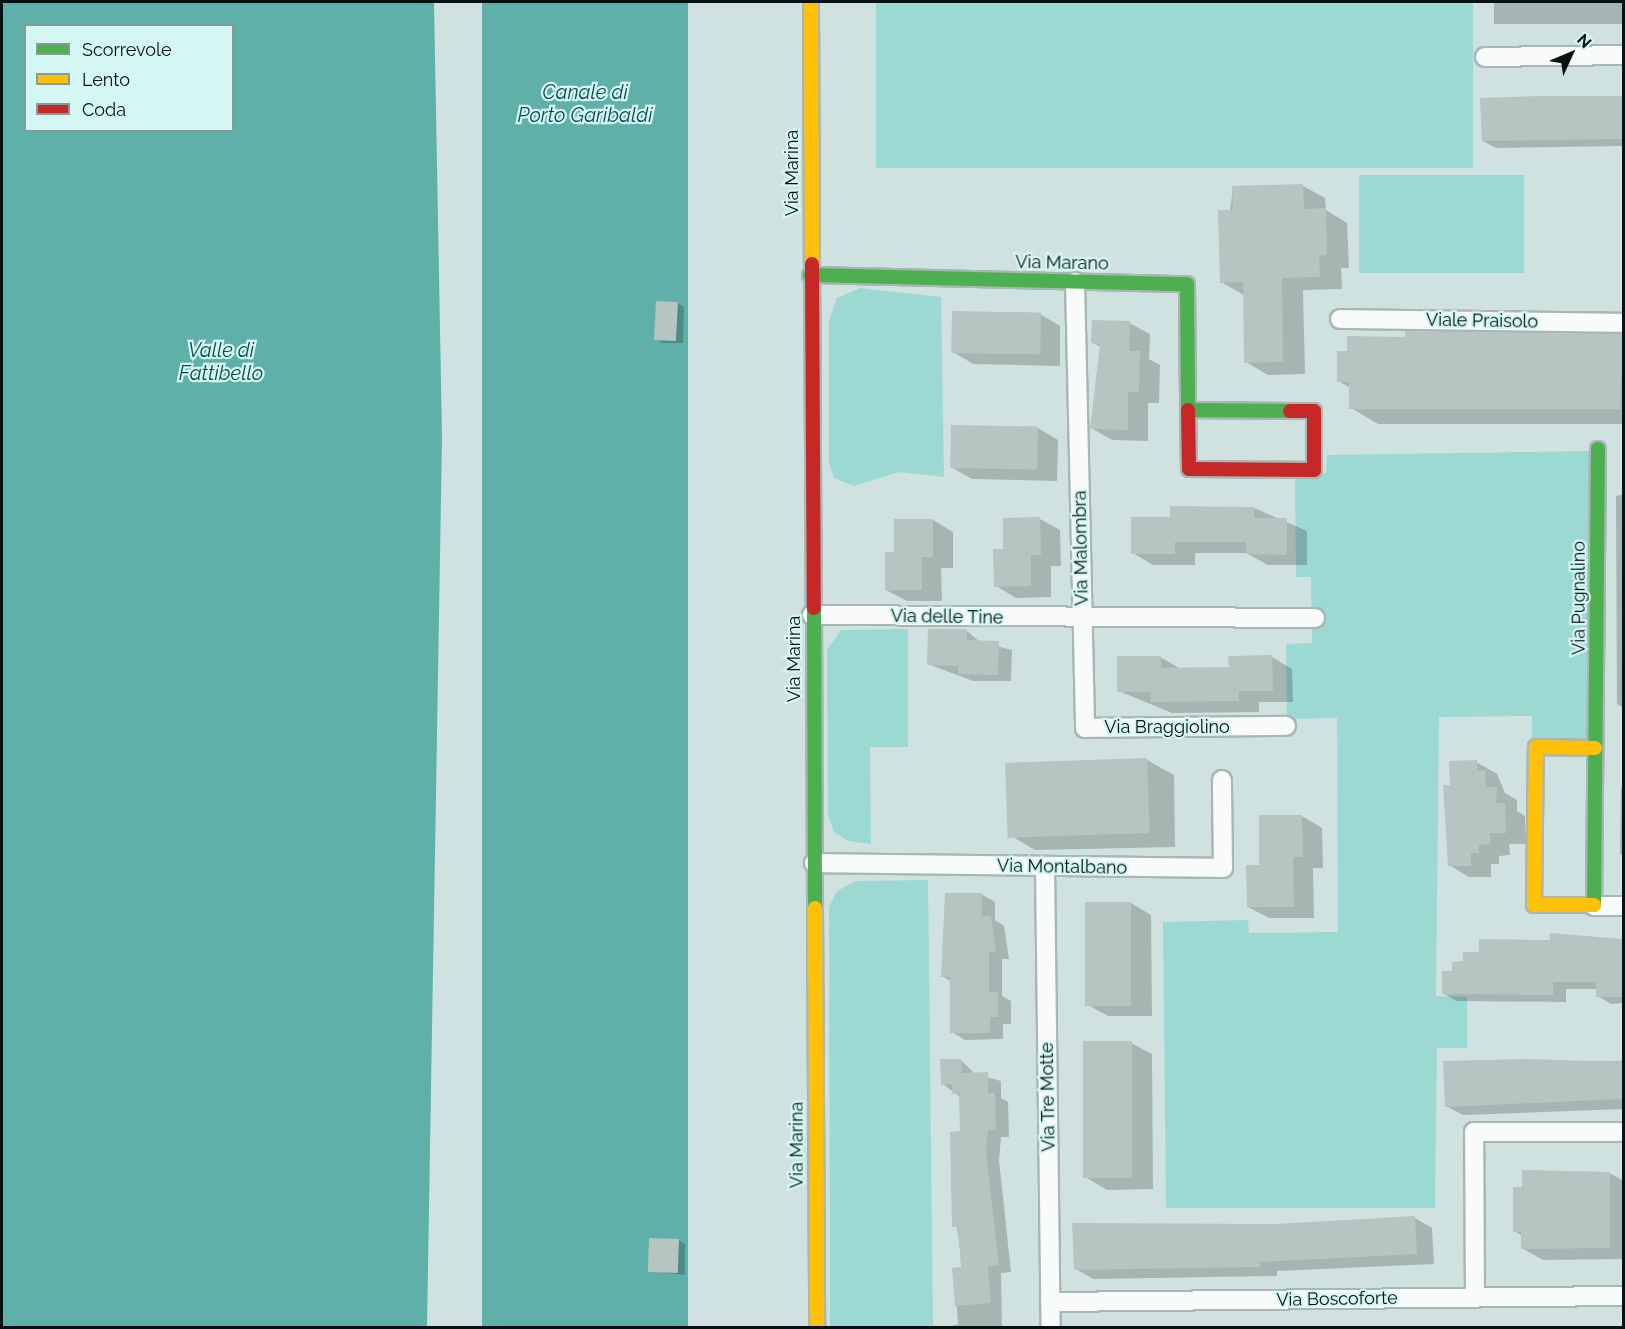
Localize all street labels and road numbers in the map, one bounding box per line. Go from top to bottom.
street label: Via Marina [781,130,803,216]
street label: Via Marano [1015,251,1109,275]
street label: Viale Praisolo [1426,309,1538,333]
street label: Via Malombra [1069,490,1093,606]
street label: Via Pugnalino [1568,541,1590,655]
street label: Via delle Tine [890,605,1004,629]
street label: Via Marina [783,616,805,702]
street label: Via Braggiolino [1104,716,1230,738]
street label: Via Montalbano [997,855,1127,879]
street label: Via Tre Motte [1036,1042,1060,1152]
street label: Via Marina [786,1102,808,1188]
street label: Via Boscoforte [1276,1287,1398,1311]

